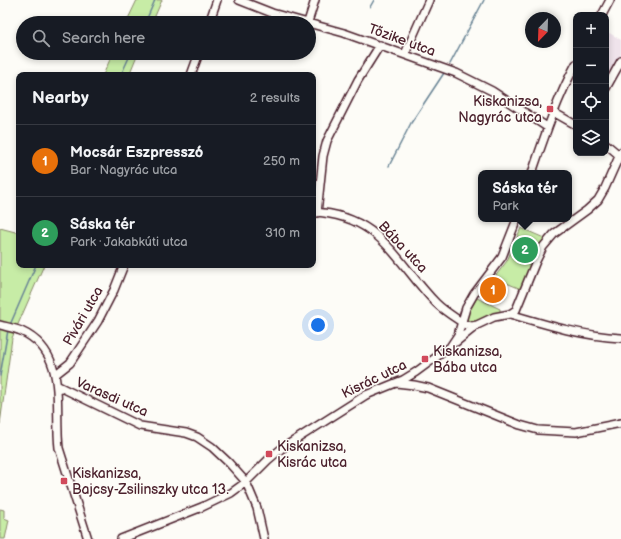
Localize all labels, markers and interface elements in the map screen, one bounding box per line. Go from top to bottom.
north arrow [525,12,561,48]
map controls [573,12,609,156]
button: + [573,12,609,48]
search box [16,16,316,60]
street label: Tőzike utca [366,20,438,60]
icon: search [30,27,52,49]
text: Search here [62,29,145,48]
button: − [573,48,609,84]
button: locate [573,84,609,120]
text: Nearby [32,88,89,108]
text: 2 results [250,90,300,106]
place label: Kiskanizsa, Nagyrác utca [458,93,542,126]
marker: Kiskanizsa, Nagyrác utca [545,104,555,114]
button: layers [573,120,609,156]
text: Mocsár Eszpresszó [70,143,203,162]
text: 1 [42,153,48,169]
text: 250 m [263,153,300,169]
text: Bar · Nagyrác utca [70,162,177,178]
popup [478,170,572,222]
text: Sáska tér [493,179,557,198]
text: Park [493,198,519,214]
text: Sáska tér [70,215,135,234]
street label: Bába utca [375,218,431,276]
text: 2 [41,225,49,241]
text: 310 m [265,225,300,241]
text: Park · Jakabkúti utca [70,234,188,250]
pin: 2 [512,235,538,265]
pin: 1 [480,275,506,305]
street label: Pivári utca [59,283,107,349]
your location [308,315,328,335]
place label: Kiskanizsa, Bába utca [433,343,502,376]
marker: Kiskanizsa, Bába utca [420,354,430,364]
street label: Kisrác utca [339,356,409,402]
street label: Varasdi utca [73,374,151,421]
place label: Kiskanizsa, Kisrác utca [277,438,347,471]
marker: Kiskanizsa, Kisrác utca [264,449,274,459]
place label: Kiskanizsa, Bajcsy-Zsilinszky utca 13. [72,465,229,498]
marker: Kiskanizsa, Bajcsy-Zsilinszky utca 13. [59,476,69,486]

